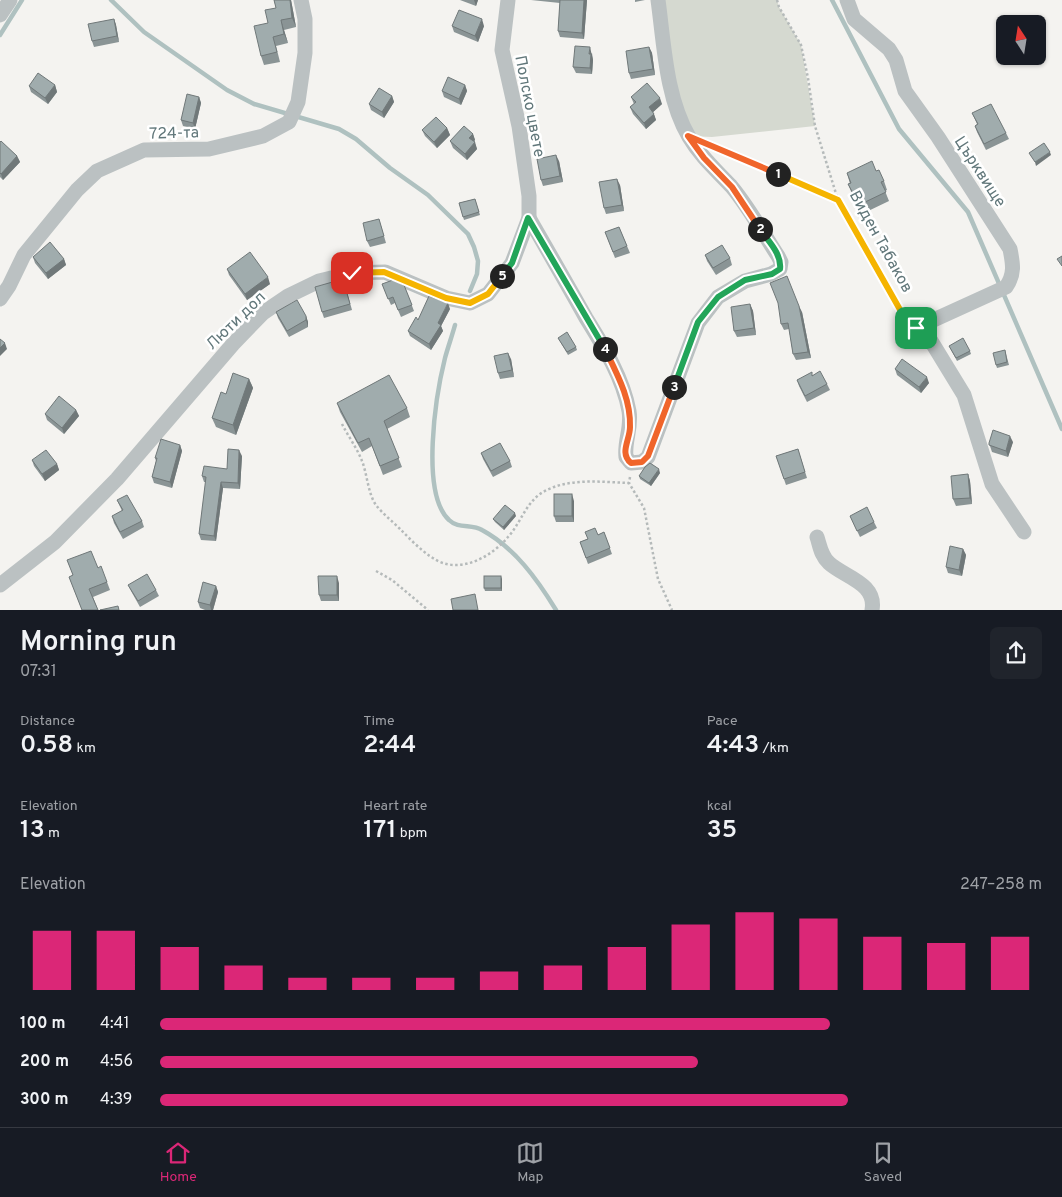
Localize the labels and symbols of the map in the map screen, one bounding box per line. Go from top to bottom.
north arrow [996,15,1046,65]
street label: Полско цвете [509,54,549,159]
street label: 724-та [149,123,199,145]
street label: Църквище [949,133,1010,211]
pin: 1 [766,162,790,186]
street label: Виден Табаков [844,188,916,296]
pin: 2 [748,216,772,242]
pin [331,252,373,294]
pin: 5 [490,264,514,288]
street label: Люти дол [202,288,271,355]
pin [895,307,937,349]
pin: 4 [592,336,618,362]
pin: 3 [662,374,686,400]

